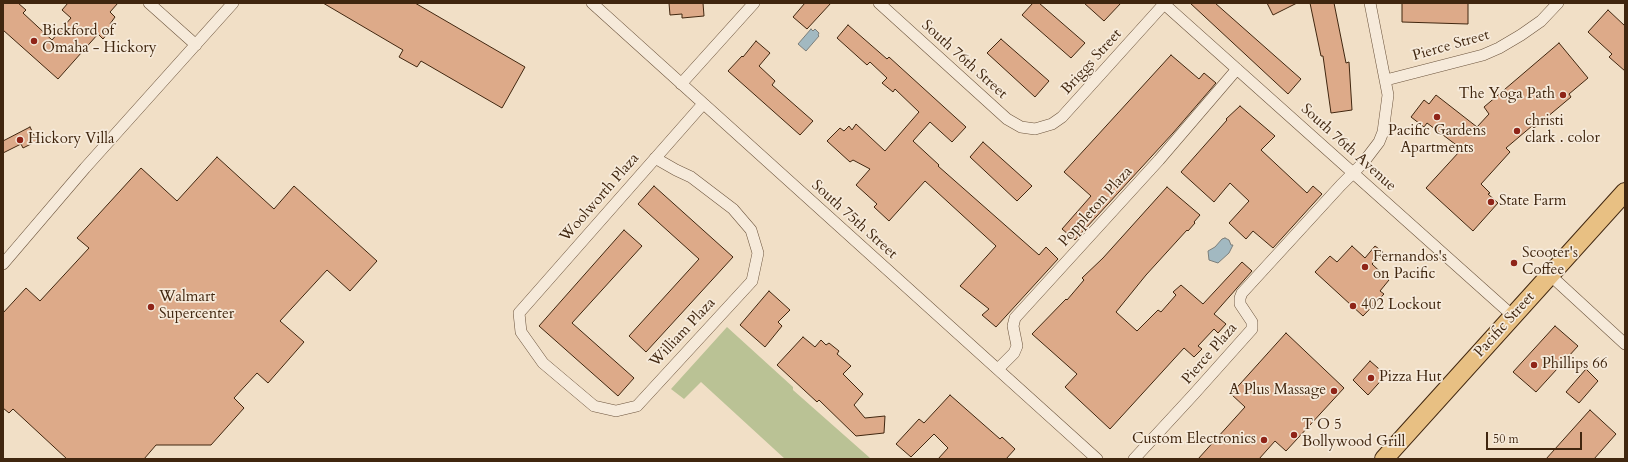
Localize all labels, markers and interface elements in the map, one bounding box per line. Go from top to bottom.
street label: South 76th Street [917,17,1011,103]
place label: Bickford of Omaha - Hickory [42,23,157,58]
street label: Briggs Street [1058,26,1126,98]
street label: Pierce Street [1410,26,1492,66]
marker: Bickford of Omaha - Hickory [29,36,39,46]
place label: The Yoga Path [1458,86,1555,104]
marker: The Yoga Path [1558,90,1568,100]
street label: South 76th Avenue [1297,101,1399,195]
marker: Pacific Gardens Apartments [1432,112,1442,122]
place label: christi clark . color [1525,113,1600,148]
place label: Pacific Gardens Apartments [1388,123,1486,158]
marker: christi clark . color [1512,126,1522,136]
place label: Hickory Villa [28,131,115,149]
marker: Hickory Villa [15,135,25,145]
street label: Woolworth Plaza [557,150,643,246]
street label: Poppleton Plaza [1055,163,1137,251]
street label: South 75th Street [807,177,901,263]
place label: State Farm [1499,193,1566,211]
marker: State Farm [1486,197,1496,207]
place label: Scooter's Coffee [1522,245,1578,280]
place label: Fernandos's on Pacific [1373,249,1447,284]
marker: Scooter's Coffee [1509,258,1519,268]
marker: Fernandos's on Pacific [1360,262,1370,272]
place label: Walmart Supercenter [159,289,234,324]
street label: Pacific Street [1471,289,1539,361]
street label: William Plaza [646,295,720,371]
place label: 402 Lockout [1361,297,1441,315]
marker: 402 Lockout [1348,301,1358,311]
marker: Walmart Supercenter [146,302,156,312]
street label: Pierce Plaza [1178,320,1242,388]
place label: Phillips 66 [1542,356,1608,374]
marker: Phillips 66 [1529,360,1539,370]
place label: Pizza Hut [1379,369,1442,387]
marker: Pizza Hut [1366,373,1376,383]
place label: A Plus Massage [1229,382,1326,400]
marker: A Plus Massage [1329,386,1339,396]
place label: T O 5 Bollywood Grill [1302,417,1405,452]
scale bar [1488,424,1584,450]
marker: T O 5 Bollywood Grill [1289,430,1299,440]
place label: Custom Electronics [1132,431,1256,449]
text: 50 m [1493,431,1519,447]
marker: Custom Electronics [1259,435,1269,445]

